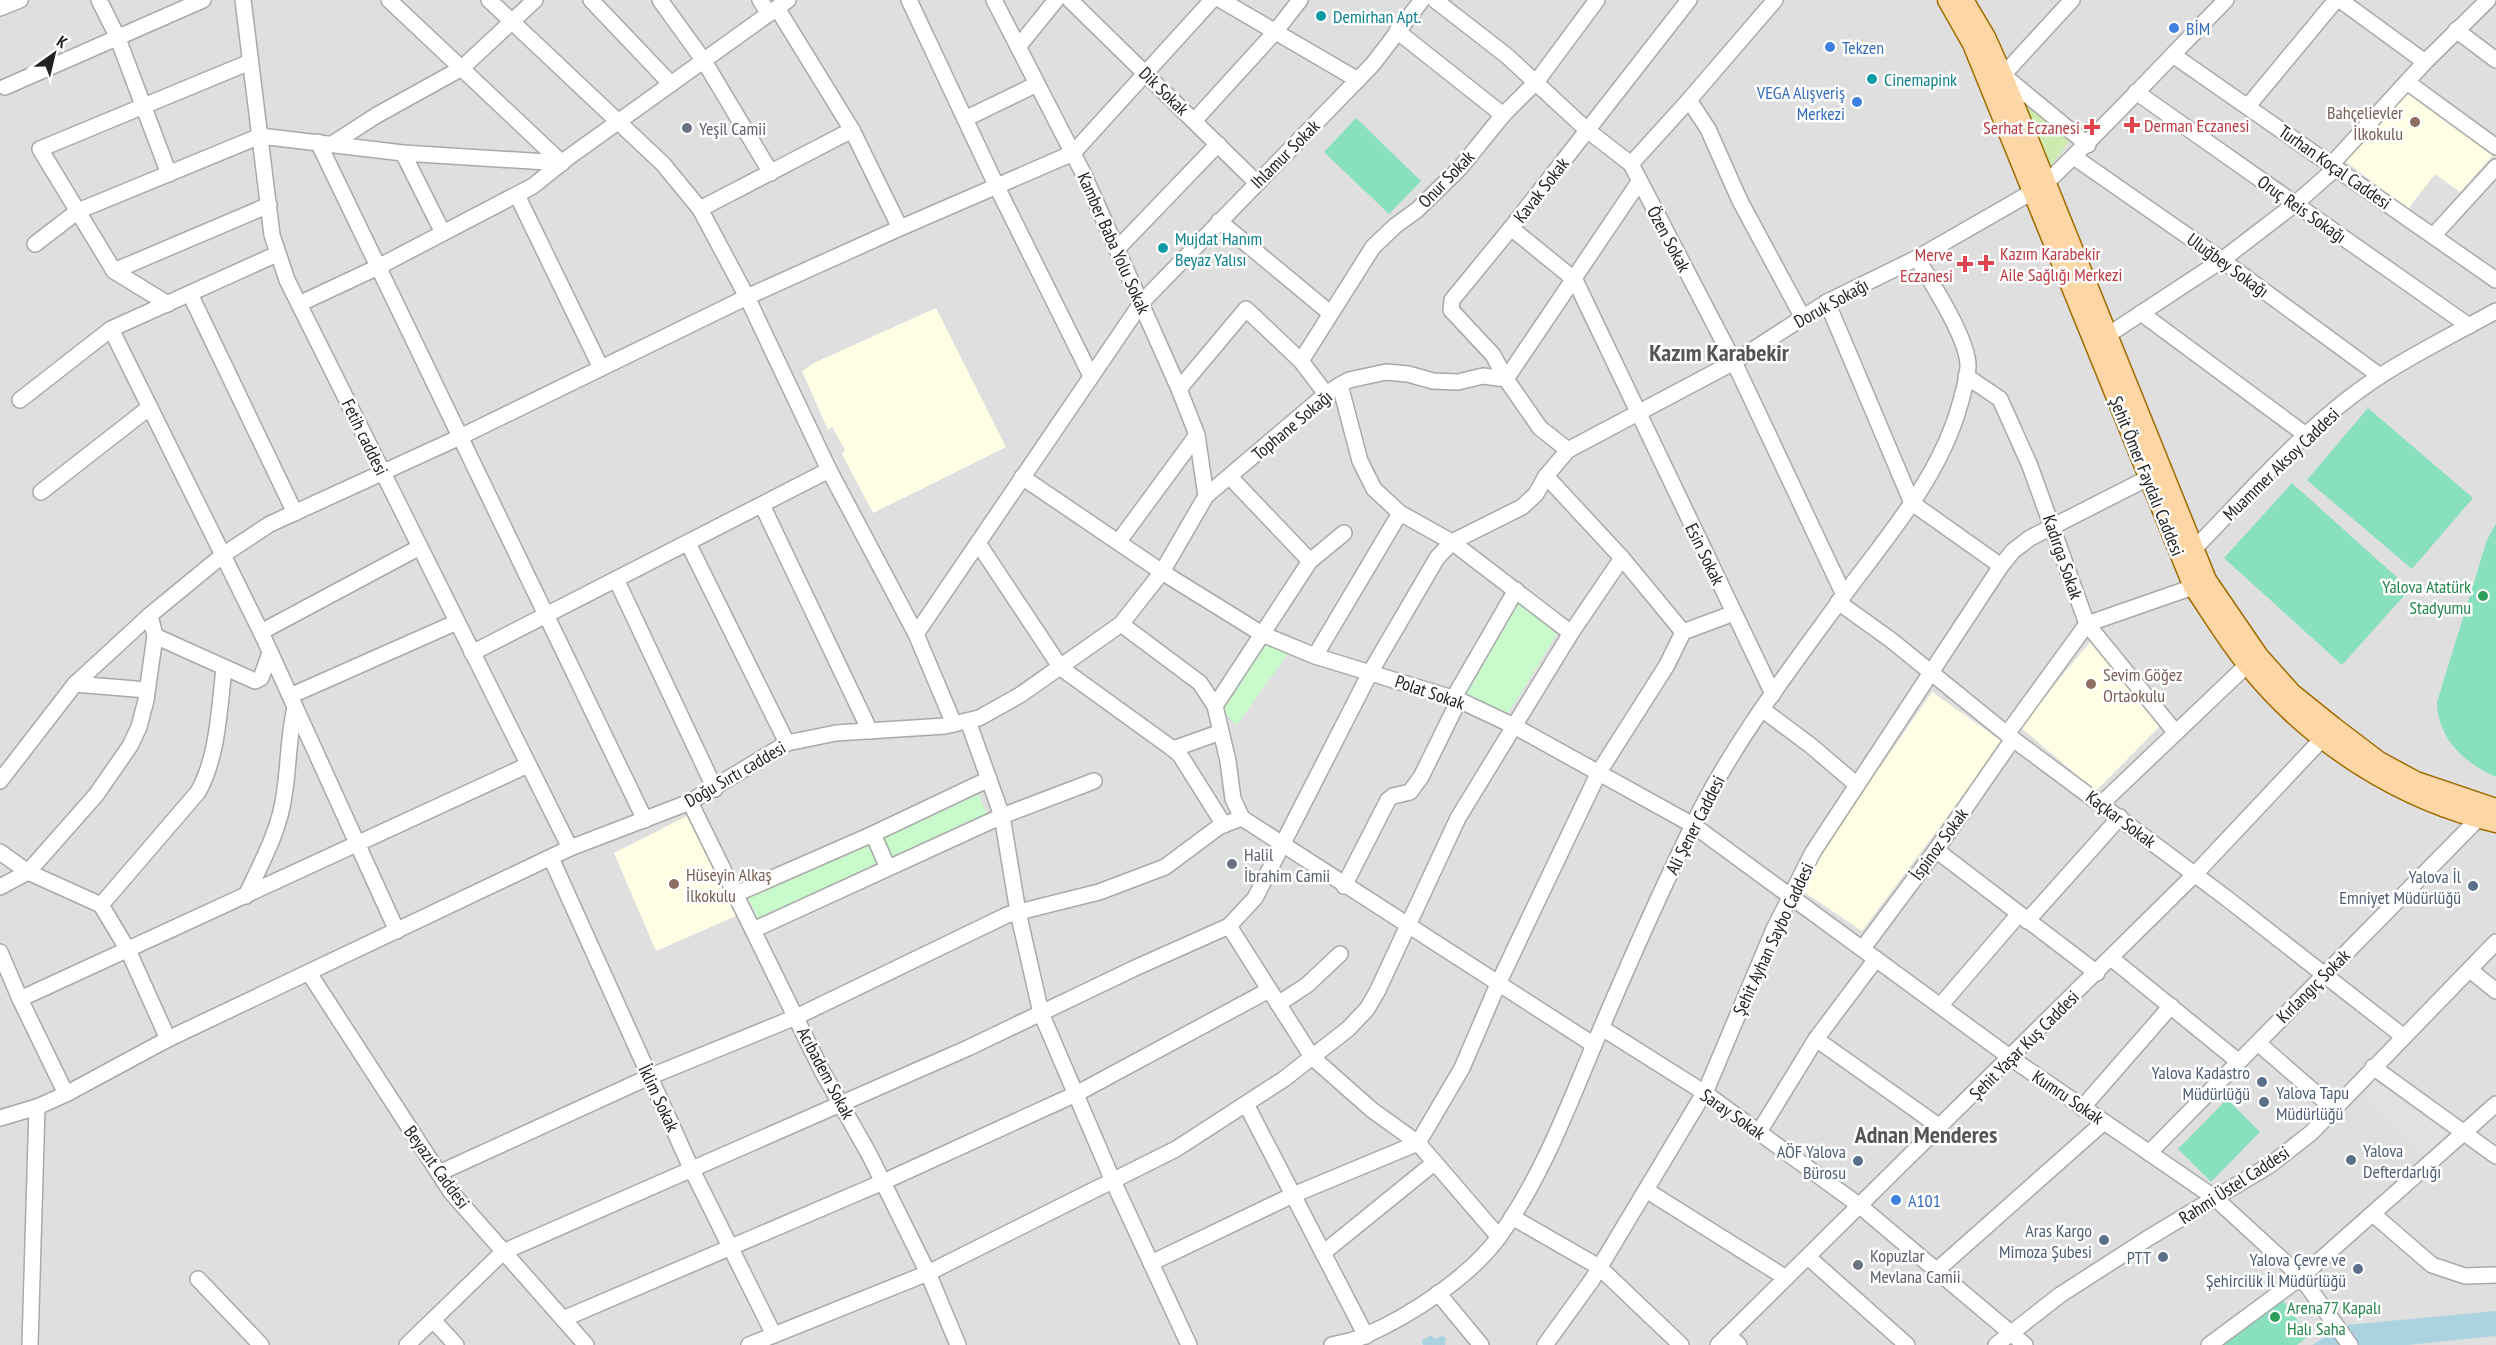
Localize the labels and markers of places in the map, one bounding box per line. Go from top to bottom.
place label: Demirhan Apt. [1333,5,1421,28]
marker: Demirhan Apt. [1314,9,1328,23]
place label: BİM [2186,17,2210,40]
marker: BİM [2167,21,2181,35]
place label: Tekzen [1842,36,1884,59]
marker: Tekzen [1823,40,1837,54]
place label: Cinemapink [1884,68,1957,91]
marker: Cinemapink [1865,72,1879,86]
place label: VEGA Alışveriş Merkezi [1756,81,1845,125]
marker: VEGA Alışveriş Merkezi [1850,95,1864,109]
place label: Bahçelievler İlkokulu [2327,101,2403,145]
place label: Derman Eczanesi [2144,114,2249,137]
marker: Bahçelievler İlkokulu [2408,115,2422,129]
place label: Serhat Eczanesi [1983,116,2080,139]
place label: Yeşil Camii [699,117,766,140]
marker: Derman Eczanesi [2125,118,2139,132]
marker: Serhat Eczanesi [2085,120,2099,134]
marker: Yeşil Camii [680,121,694,135]
place label: Mujdat Hanım Beyaz Yalısı [1175,227,1262,271]
marker: Mujdat Hanım Beyaz Yalısı [1156,241,1170,255]
place label: Kazım Karabekir Aile Sağlığı Merkezi [2000,242,2122,286]
place label: Merve Eczanesi [1900,243,1953,287]
marker: Kazım Karabekir Aile Sağlığı Merkezi [1977,254,1995,272]
marker: Merve Eczanesi [1958,257,1972,271]
place label: Yalova Atatürk Stadyumu [2382,575,2471,619]
marker: Yalova Atatürk Stadyumu [2476,589,2490,603]
place label: Sevim Göğez Ortaokulu [2103,663,2182,707]
marker: Sevim Göğez Ortaokulu [2084,677,2098,691]
place label: Halil İbrahim Camii [1244,843,1330,887]
marker: Halil İbrahim Camii [1225,857,1239,871]
place label: Hüseyin Alkaş İlkokulu [686,863,772,907]
place label: Yalova İl Emniyet Müdürlüğü [2339,865,2462,909]
marker: Hüseyin Alkaş İlkokulu [667,877,681,891]
marker: Yalova İl Emniyet Müdürlüğü [2466,879,2480,893]
place label: Yalova Kadastro Müdürlüğü [2151,1061,2250,1105]
marker: Yalova Kadastro Müdürlüğü [2255,1075,2269,1089]
place label: Yalova Tapu Müdürlüğü [2276,1081,2349,1125]
marker: Yalova Tapu Müdürlüğü [2257,1095,2271,1109]
place label: Yalova Defterdarlığı [2363,1139,2441,1183]
place label: AÖF Yalova Bürosu [1777,1140,1846,1184]
marker: Yalova Defterdarlığı [2344,1153,2358,1167]
marker: AÖF Yalova Bürosu [1851,1154,1865,1168]
place label: A101 [1908,1189,1941,1212]
marker: A101 [1889,1193,1903,1207]
place label: Aras Kargo Mimoza Şubesi [1999,1219,2092,1263]
marker: Aras Kargo Mimoza Şubesi [2097,1233,2111,1247]
place label: Kopuzlar Mevlana Camii [1870,1244,1961,1288]
place label: PTT [2127,1246,2151,1269]
place label: Yalova Çevre ve Şehircilik İl Müdürlüğü [2206,1248,2346,1292]
marker: PTT [2156,1250,2170,1264]
marker: Kopuzlar Mevlana Camii [1851,1258,1865,1272]
marker: Yalova Çevre ve Şehircilik İl Müdürlüğü [2351,1262,2365,1276]
place label: Arena77 Kapalı Halı Saha [2287,1296,2381,1340]
marker: Arena77 Kapalı Halı Saha [2268,1310,2282,1324]

